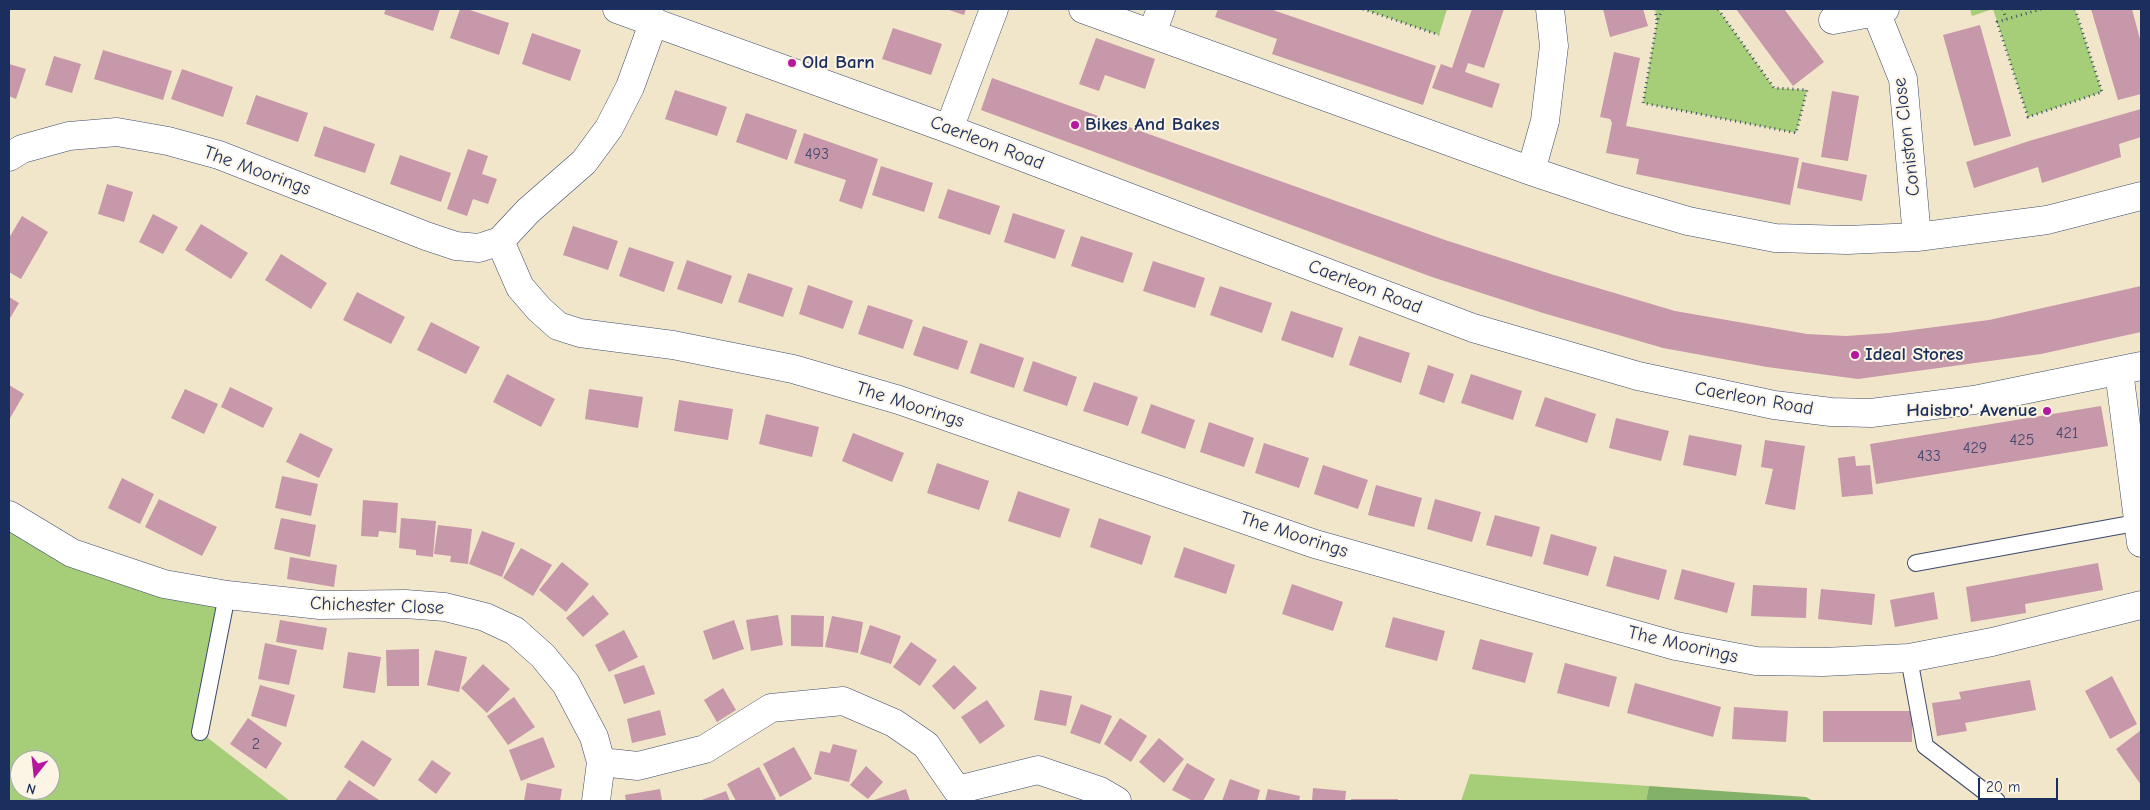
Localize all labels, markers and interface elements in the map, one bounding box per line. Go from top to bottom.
place label: Old Barn [802,52,875,74]
marker: Old Barn [786,57,798,69]
street label: Coniston Close [1888,76,1926,198]
street label: Caerleon Road [927,111,1047,175]
place label: Bikes And Bakes [1085,114,1219,136]
marker: Bikes And Bakes [1069,119,1081,131]
street label: The Moorings [200,141,314,201]
house number: 493 [805,144,829,164]
street label: Caerleon Road [1305,255,1425,319]
place label: Ideal Stores [1865,344,1963,366]
marker: Ideal Stores [1849,349,1861,361]
street label: The Moorings [853,377,967,433]
street label: Caerleon Road [1693,377,1815,421]
place label: Haisbro' Avenue [1906,400,2037,422]
marker: Haisbro' Avenue [2041,405,2053,417]
house number: 421 [2056,423,2078,443]
house number: 425 [2010,430,2034,450]
house number: 429 [1963,438,1987,458]
house number: 433 [1917,446,1941,466]
street label: The Moorings [1237,507,1351,563]
street label: Chichester Close [309,592,445,620]
street label: The Moorings [1626,621,1740,669]
house number: 2 [252,734,260,754]
north arrow [10,750,60,800]
scale bar [1980,768,2060,800]
text: 20 m [1986,778,2020,796]
text: N [24,780,38,798]

